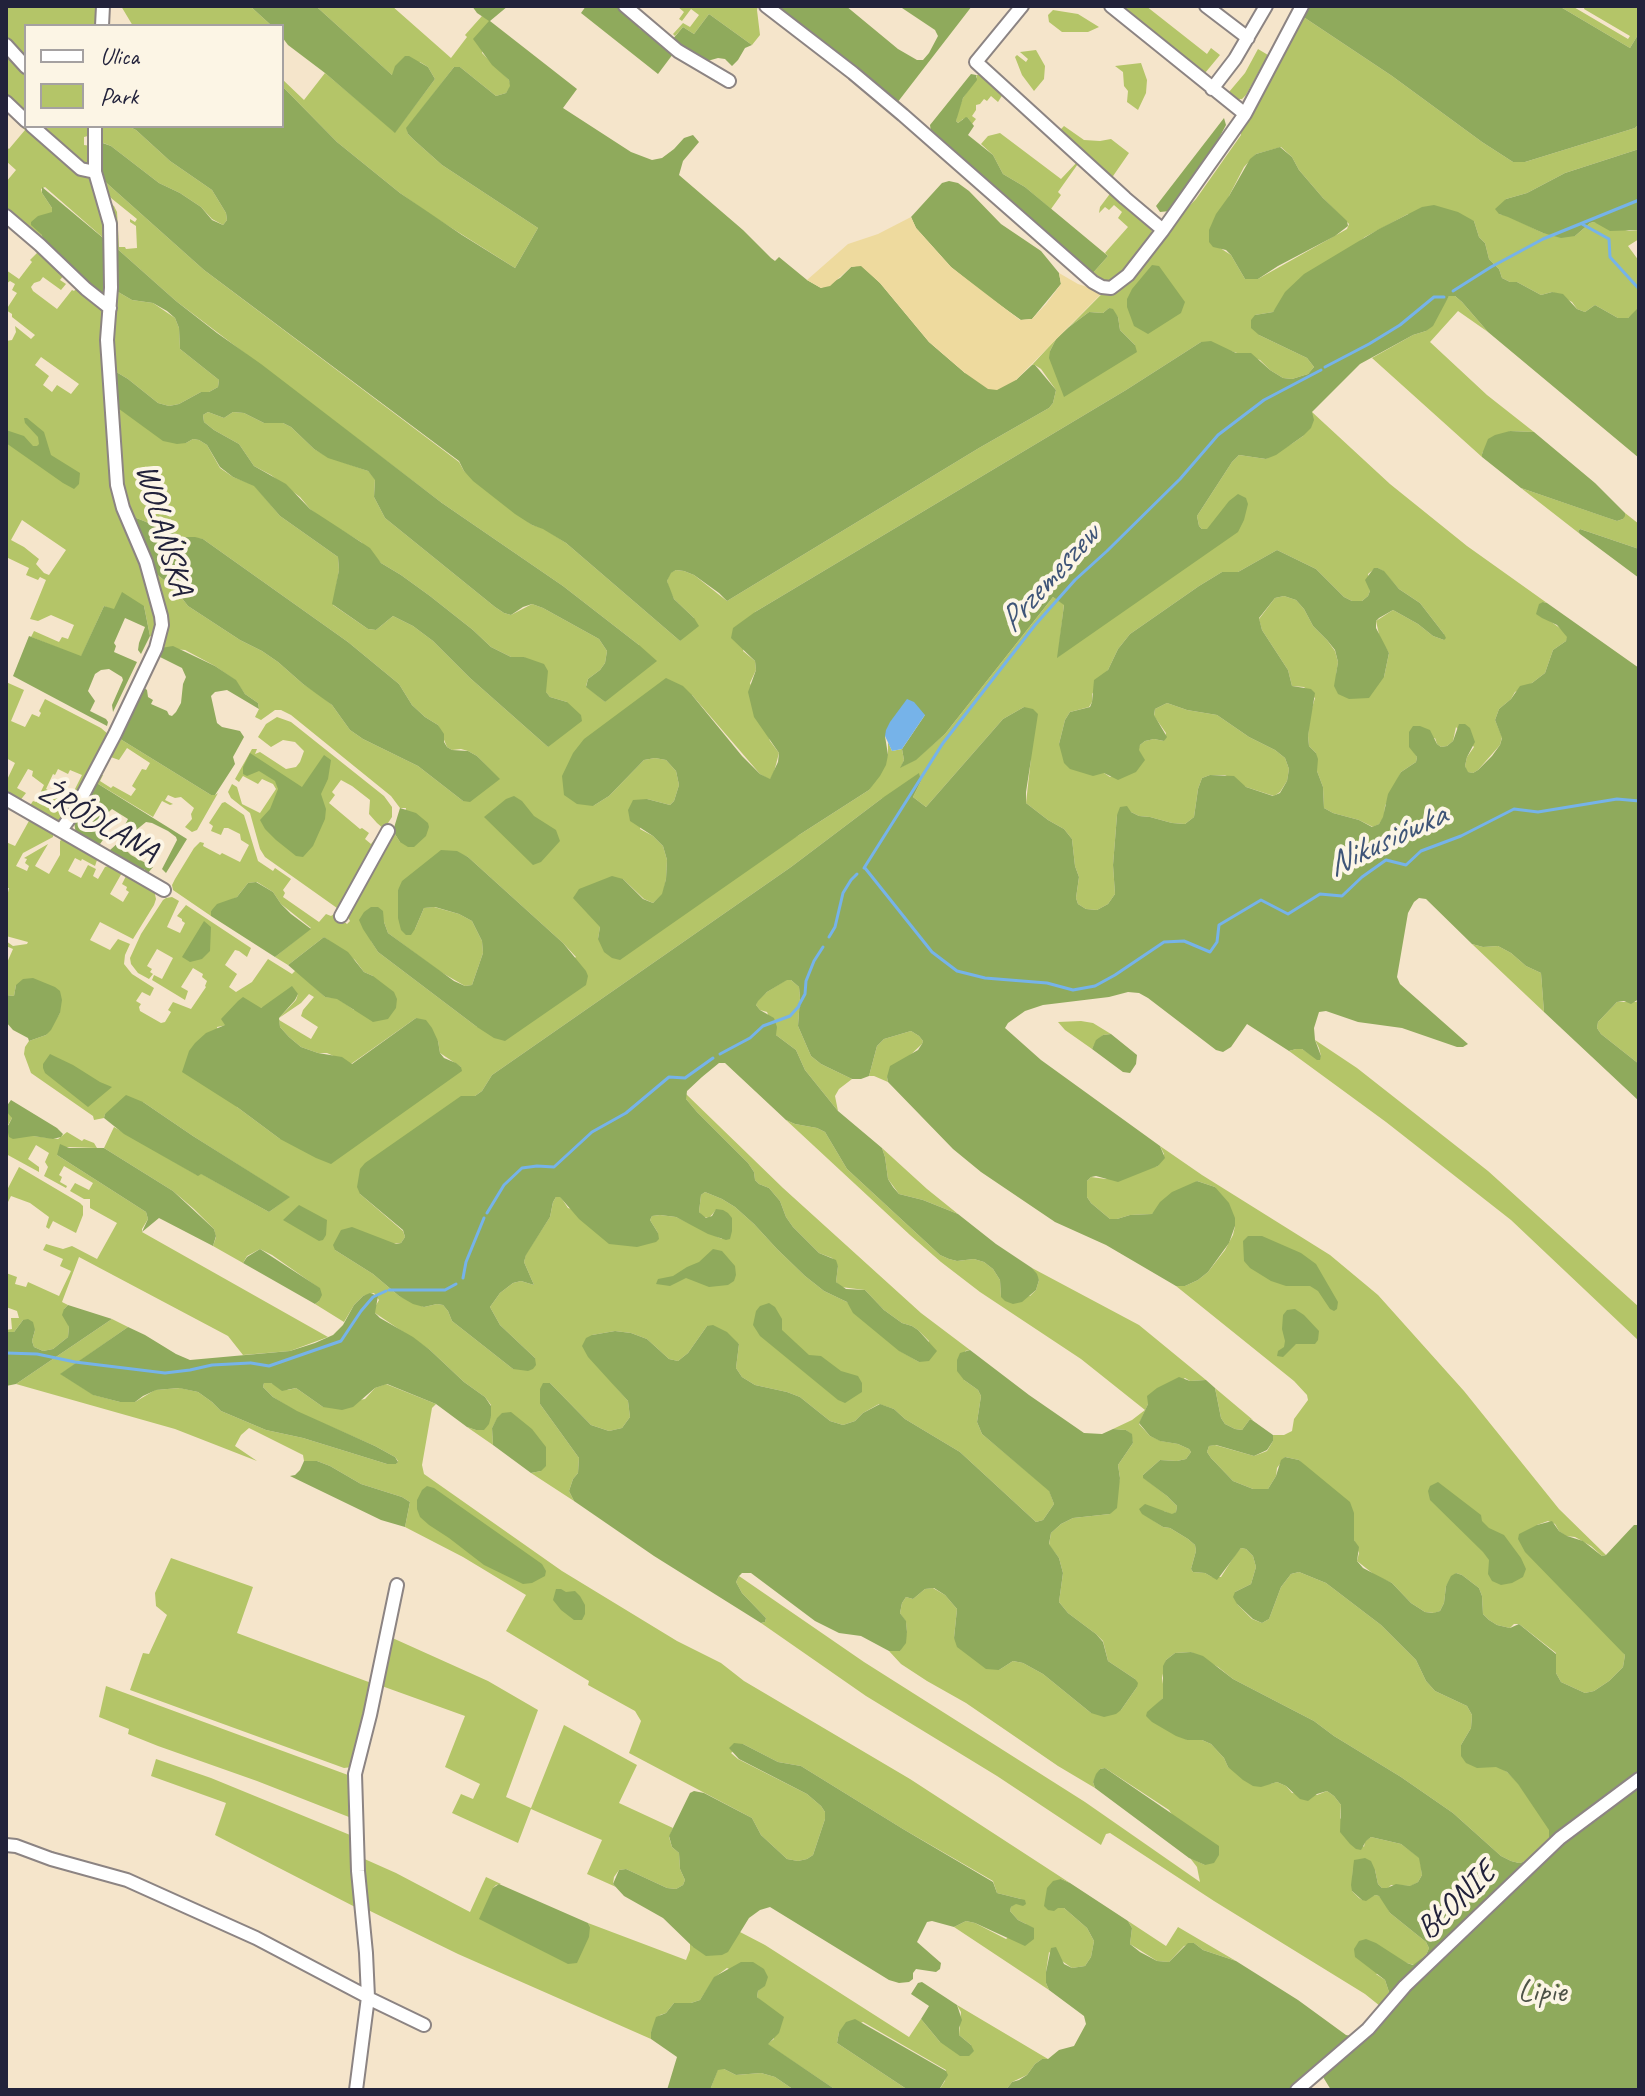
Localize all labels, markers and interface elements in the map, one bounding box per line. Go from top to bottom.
legend [24,24,284,128]
text: Ulica [100,41,139,71]
text: Park [100,81,138,111]
street label: WOLAŃSKA [126,460,200,600]
water label: Przemeszew [991,517,1109,641]
street label: ŹRÓDLANA [31,772,165,872]
water label: Nikusiówka [1321,796,1453,886]
street label: BŁONIE [1409,1854,1505,1948]
park label: Lipie [1518,1974,1566,2012]

